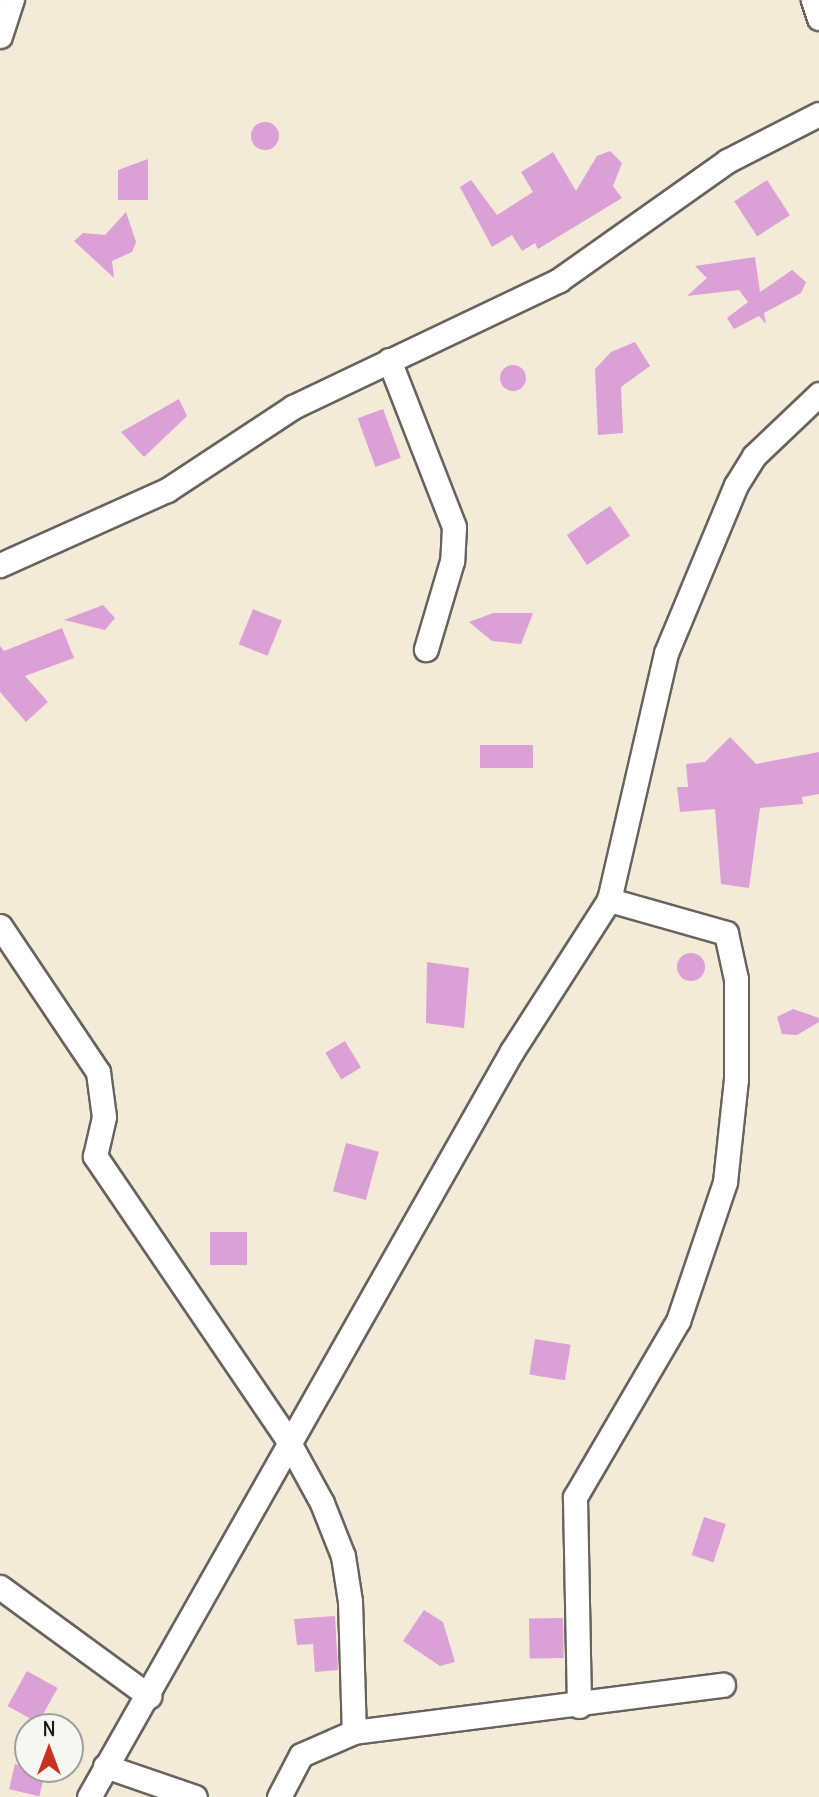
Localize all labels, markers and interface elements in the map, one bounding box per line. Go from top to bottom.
north arrow [14,1713,84,1783]
text: N [42,1717,56,1741]

